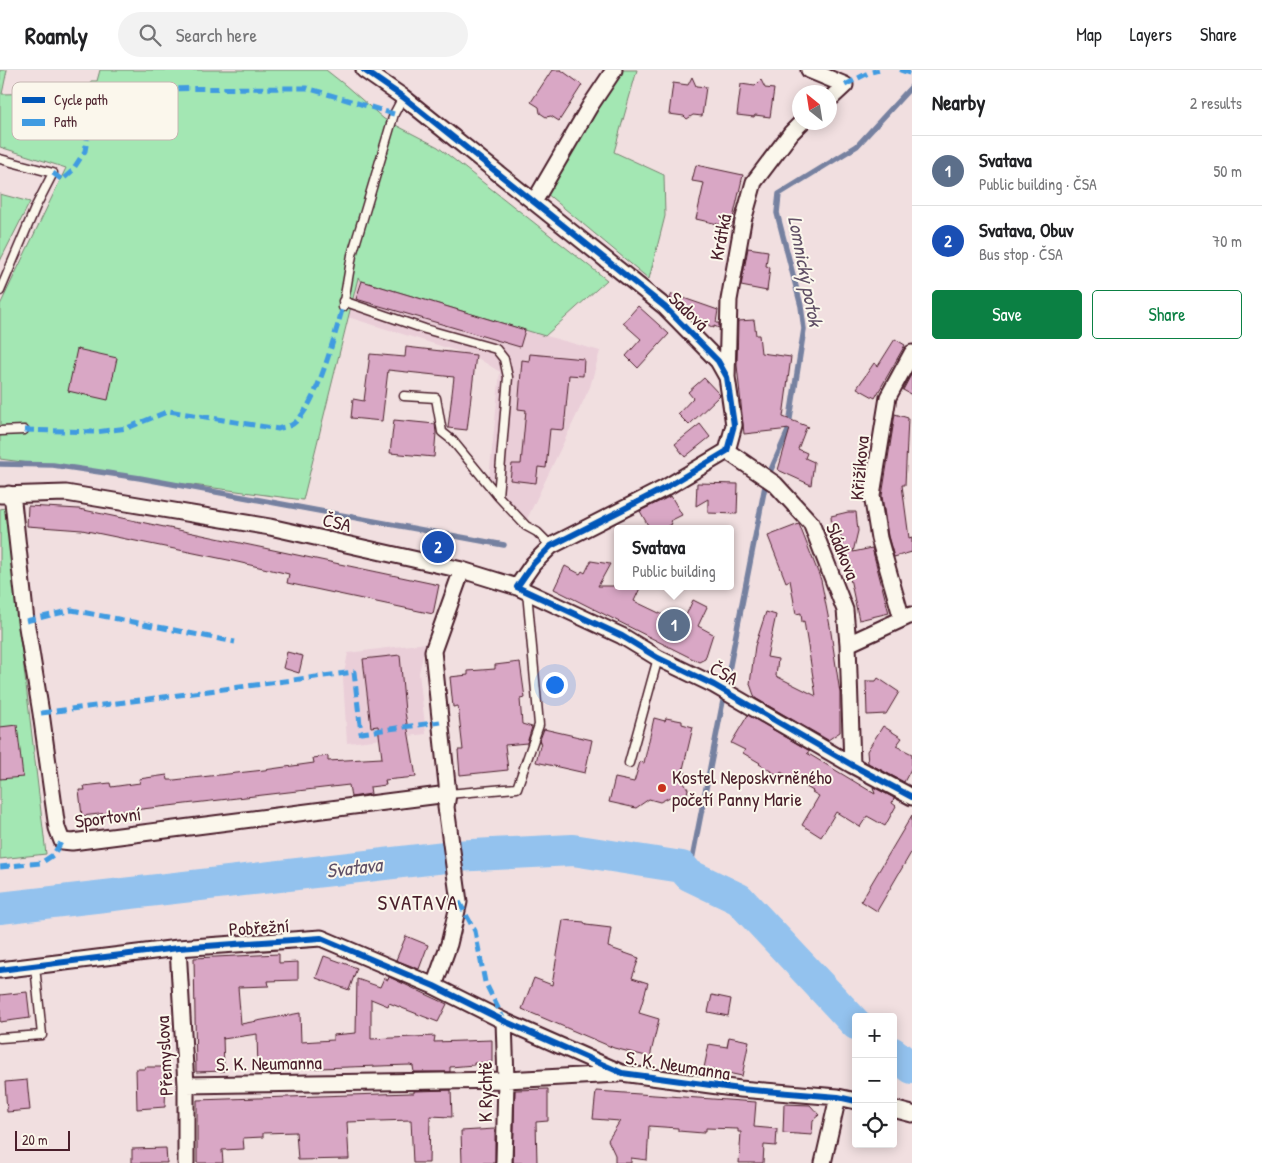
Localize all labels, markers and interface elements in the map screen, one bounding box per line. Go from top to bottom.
search box [118,12,468,57]
text: Roamly [25,19,88,51]
icon: search [136,21,164,49]
text: Search here [176,22,257,48]
text: Map [1076,22,1102,47]
text: Layers [1130,22,1172,47]
text: Share [1200,22,1237,47]
legend [12,82,178,140]
north arrow [792,85,837,130]
text: Nearby [932,88,985,117]
text: Cycle path [54,90,108,110]
text: 2 results [1190,92,1242,114]
text: Path [54,112,77,131]
text: Svatava [979,147,1032,173]
text: 1 [945,160,951,182]
text: 50 m [1214,160,1242,182]
text: Public building · ČSA [979,173,1097,195]
street label: Krátká [703,211,737,262]
water label: Lomnický potok [781,214,830,330]
text: Svatava, Obuv [979,217,1074,243]
text: 2 [944,230,952,252]
text: 70 m [1212,230,1242,252]
text: Bus stop · ČSA [979,243,1063,265]
street label: Sadová [663,286,715,337]
button: Save [932,290,1082,339]
button: Share [1092,290,1242,339]
street label: Křižíkova [843,434,875,501]
street label: ČSA [320,506,354,538]
street label: Sládkova [820,519,866,584]
popup [614,525,734,590]
pin: 2 [422,528,454,566]
text: Svatava [632,534,685,560]
text: Public building [632,560,716,582]
pin: 1 [658,606,690,644]
street label: ČSA [705,655,743,691]
your location [542,672,568,698]
place label: Kostel Neposkvrněného početí Panny Marie [672,764,832,812]
marker: Kostel Neposkvrněného početí Panny Marie [656,782,668,794]
street label: Sportovní [73,800,143,834]
water label: Svatava [325,850,385,884]
district label: SVATAVA [378,888,458,917]
street label: Pobřežní [228,912,290,942]
map controls [852,1013,897,1148]
button: + [852,1013,897,1058]
street label: Přemyslova [149,1015,179,1097]
street label: S. K. Neumanna [624,1044,733,1086]
street label: S. K. Neumanna [216,1049,323,1077]
button: − [852,1058,897,1103]
street label: K Rychtě [472,1061,498,1122]
button: locate [852,1103,897,1148]
scale bar [15,1128,70,1151]
text: 20 m [22,1130,48,1149]

